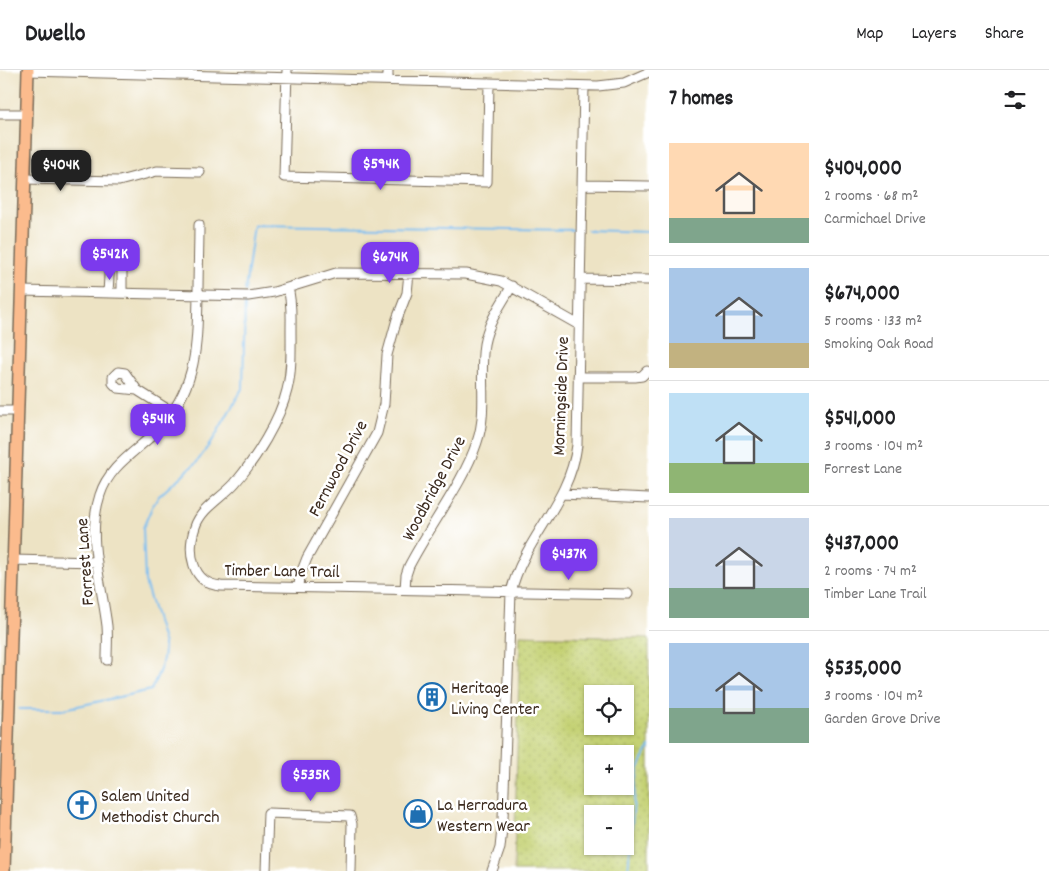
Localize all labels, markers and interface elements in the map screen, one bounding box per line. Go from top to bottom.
text: Dwello [25,18,86,52]
text: Map [856,22,883,47]
text: Layers [911,22,957,47]
text: Share [985,22,1024,47]
text: 7 homes [669,85,733,115]
icon: filters [1001,86,1029,114]
pin: $594K [346,148,416,191]
pin: $404K [26,150,96,192]
text: $594K [363,153,399,176]
text: $404K [42,154,80,177]
text: $404,000 [824,155,902,185]
icon: home [709,163,769,223]
text: 2 rooms · 68 m² [824,185,918,208]
text: Carmichael Drive [824,208,926,231]
pin: $542K [75,238,145,281]
pin: $674K [355,242,425,284]
text: $542K [92,243,128,266]
text: $674K [372,246,408,269]
text: $674,000 [824,280,900,310]
icon: home [709,288,769,348]
text: 5 rooms · 133 m² [824,310,922,333]
text: Smoking Oak Road [824,333,934,356]
street label: Morningside Drive [548,336,577,456]
pin: $541K [123,404,193,446]
text: $541,000 [824,405,896,435]
text: $541K [141,408,175,431]
icon: home [709,413,769,473]
street label: Fernwood Drive [303,417,375,522]
street label: Woodbridge Drive [397,432,473,546]
text: 3 rooms · 104 m² [824,435,923,458]
text: Forrest Lane [824,458,902,481]
street label: Forrest Lane [71,517,102,606]
text: $437,000 [824,530,899,560]
pin: $437K [534,538,604,581]
icon: home [709,538,769,598]
text: $437K [551,543,587,566]
street label: Timber Lane Trail [224,559,341,586]
text: 2 rooms · 74 m² [824,560,917,583]
text: Timber Lane Trail [824,583,927,606]
text: $535,000 [824,655,902,685]
icon: home [709,663,769,723]
place label: Heritage Living Center [451,677,539,723]
building icon: Heritage Living Center [417,682,447,712]
map controls [584,685,634,855]
button: locate [584,685,634,735]
text: 3 rooms · 104 m² [824,685,923,708]
text: Garden Grove Drive [824,708,940,731]
button: + [584,745,634,795]
pin: $535K [276,760,346,802]
text: $535K [292,764,330,787]
place label: Salem United Methodist Church [101,785,220,831]
church icon: Salem United Methodist Church [67,790,97,820]
place label: La Herradura Western Wear [437,794,530,840]
shop icon: La Herradura Western Wear [403,799,433,829]
button: − [584,805,634,855]

